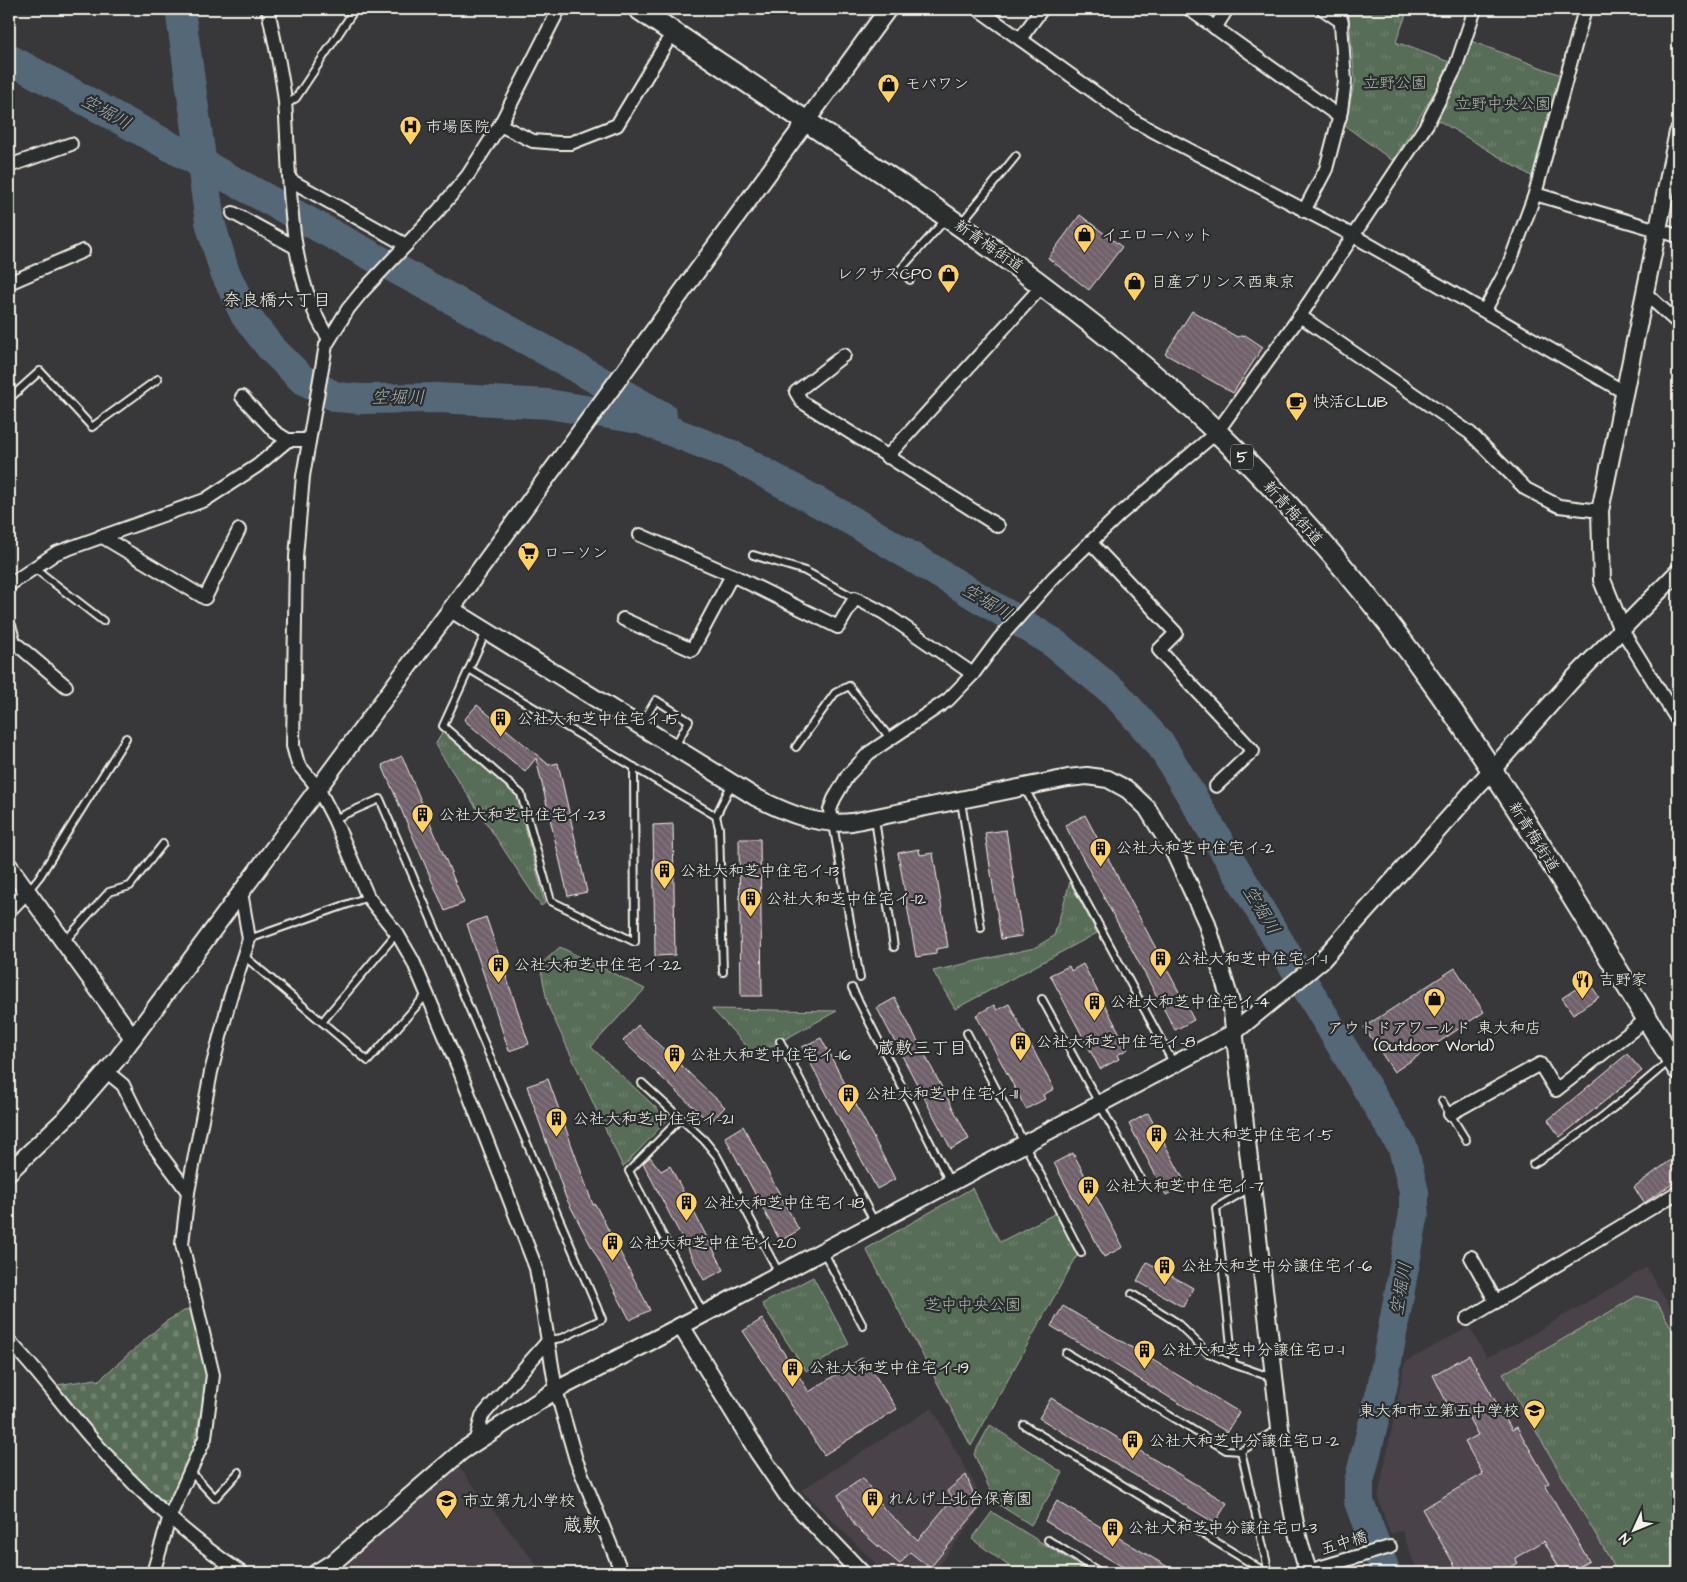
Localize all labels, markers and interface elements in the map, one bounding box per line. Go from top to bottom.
shop icon: モバワン [877,72,901,103]
park label: 立野公園 [1363,72,1427,94]
place label: モバワン [905,73,969,95]
water label: 空堀川 [76,88,136,136]
park label: 立野中央公園 [1455,93,1551,115]
hospital icon: 市場医院 [398,115,422,146]
place label: 市場医院 [426,116,490,138]
street label: 新青梅街道 [950,214,1028,278]
shop icon: イエローハット [1073,223,1097,254]
place label: イエローハット [1101,224,1213,246]
shop icon: レクサスCPO [936,262,960,293]
place label: レクサスCPO [837,263,932,285]
shop icon: 日産プリンス西東京 [1123,270,1147,301]
place label: 日産プリンス西東京 [1151,271,1295,293]
district label: 奈良橋六丁目 [223,288,331,313]
water label: 空堀川 [371,385,425,410]
cafe icon: 快活CLUB [1285,390,1309,421]
place label: 快活CLUB [1313,391,1388,413]
road number: 5 [1231,444,1253,470]
street label: 新青梅街道 [1258,476,1328,550]
supermarket icon: ローソン [516,541,540,572]
place label: ローソン [544,542,608,564]
water label: 空堀川 [957,577,1017,627]
building icon: 公社大和芝中住宅イ-15 [489,707,513,738]
place label: 公社大和芝中住宅イ-15 [517,708,680,730]
street label: 新青梅街道 [1503,797,1565,877]
building icon: 公社大和芝中住宅イ-23 [411,803,435,834]
place label: 公社大和芝中住宅イ-23 [439,804,605,826]
building icon: 公社大和芝中住宅イ-2 [1088,836,1112,867]
place label: 公社大和芝中住宅イ-2 [1116,837,1274,859]
building icon: 公社大和芝中住宅イ-13 [652,859,676,890]
place label: 公社大和芝中住宅イ-13 [680,860,839,882]
water label: 空堀川 [1236,880,1286,940]
building icon: 公社大和芝中住宅イ-12 [738,887,762,918]
place label: 公社大和芝中住宅イ-12 [766,888,926,910]
building icon: 公社大和芝中住宅イ-1 [1148,947,1172,978]
place label: 公社大和芝中住宅イ-1 [1176,948,1327,970]
building icon: 公社大和芝中住宅イ-22 [486,953,510,984]
place label: 公社大和芝中住宅イ-22 [514,954,681,976]
restaurant icon: 吉野家 [1571,968,1595,999]
place label: 吉野家 [1599,969,1647,991]
shop icon: アウトドアワールド 東大和店 (Outdoor World) [1422,987,1446,1018]
building icon: 公社大和芝中住宅イ-4 [1082,990,1106,1021]
place label: 公社大和芝中住宅イ-4 [1110,991,1270,1013]
place label: アウトドアワールド 東大和店 (Outdoor World) [1327,1017,1541,1057]
building icon: 公社大和芝中住宅イ-8 [1008,1030,1032,1061]
place label: 公社大和芝中住宅イ-8 [1036,1031,1195,1053]
district label: 蔵敷三丁目 [877,1036,967,1061]
building icon: 公社大和芝中住宅イ-16 [662,1043,686,1074]
place label: 公社大和芝中住宅イ-16 [690,1044,851,1066]
building icon: 公社大和芝中住宅イ-11 [837,1082,861,1113]
place label: 公社大和芝中住宅イ-11 [865,1083,1018,1105]
building icon: 公社大和芝中住宅イ-21 [545,1107,569,1138]
place label: 公社大和芝中住宅イ-21 [573,1108,733,1130]
building icon: 公社大和芝中住宅イ-5 [1145,1123,1169,1154]
place label: 公社大和芝中住宅イ-5 [1173,1124,1334,1146]
building icon: 公社大和芝中住宅イ-7 [1077,1174,1101,1205]
place label: 公社大和芝中住宅イ-7 [1105,1175,1264,1197]
building icon: 公社大和芝中住宅イ-18 [675,1191,699,1222]
place label: 公社大和芝中住宅イ-18 [703,1192,864,1214]
building icon: 公社大和芝中住宅イ-20 [600,1231,624,1262]
place label: 公社大和芝中住宅イ-20 [628,1232,796,1254]
building icon: 公社大和芝中分譲住宅イ-6 [1153,1254,1177,1285]
place label: 公社大和芝中分譲住宅イ-6 [1181,1255,1372,1277]
water label: 空堀川 [1384,1260,1418,1318]
park label: 芝中中央公園 [925,1294,1021,1316]
building icon: 公社大和芝中分譲住宅ロ-1 [1133,1338,1157,1369]
place label: 公社大和芝中分譲住宅ロ-1 [1161,1339,1344,1361]
building icon: 公社大和芝中住宅イ-19 [781,1356,805,1387]
place label: 公社大和芝中住宅イ-19 [809,1357,969,1379]
school or university icon: 東大和市立第五中学校 [1523,1399,1547,1430]
place label: 東大和市立第五中学校 [1359,1400,1519,1422]
building icon: 公社大和芝中分譲住宅ロ-2 [1121,1429,1145,1460]
place label: 公社大和芝中分譲住宅ロ-2 [1149,1430,1339,1452]
building icon: れんげ上北台保育園 [860,1487,884,1518]
place label: れんげ上北台保育園 [888,1488,1032,1510]
school or university icon: 市立第九小学校 [435,1489,459,1520]
place label: 市立第九小学校 [463,1490,575,1512]
north arrow [1610,1504,1660,1554]
district label: 蔵敷 [563,1512,601,1539]
building icon: 公社大和芝中分譲住宅ロ-3 [1100,1516,1124,1547]
place label: 公社大和芝中分譲住宅ロ-3 [1128,1517,1317,1539]
street label: 五中橋 [1318,1525,1370,1561]
text: N [1615,1528,1636,1548]

